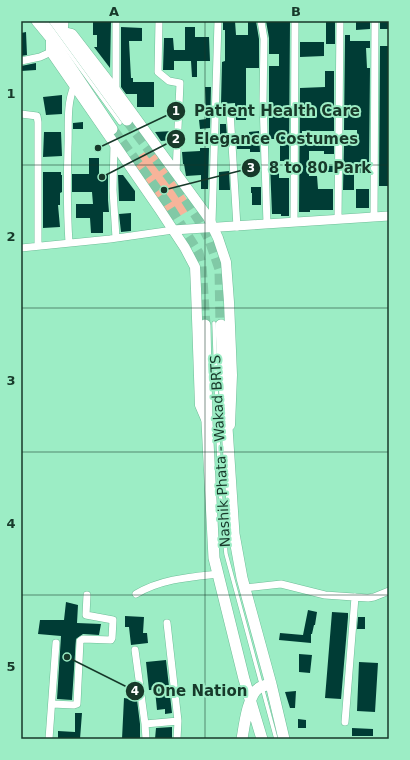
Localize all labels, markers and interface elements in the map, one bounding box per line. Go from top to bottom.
text: A [109,4,119,19]
text: B [291,4,301,19]
text: 1 [6,86,16,101]
callout: Patient Health Care [166,97,368,124]
text: Patient Health Care [194,102,360,120]
text: 1 [172,104,180,118]
callout: Elegance Costumes [166,125,366,152]
text: Elegance Costumes [194,130,358,148]
text: 2 [172,132,180,146]
callout: 8 to 80 Park [241,154,379,181]
text: 8 to 80 Park [269,159,372,177]
text: 3 [247,161,255,175]
text: 2 [6,229,16,244]
street label: Nashik Phata - Wakad BRTS [207,354,233,548]
text: 3 [6,373,16,388]
text: 4 [6,516,16,531]
text: 5 [6,659,16,674]
callout: One Nation [125,678,256,705]
text: One Nation [153,682,247,700]
text: 4 [131,684,139,698]

